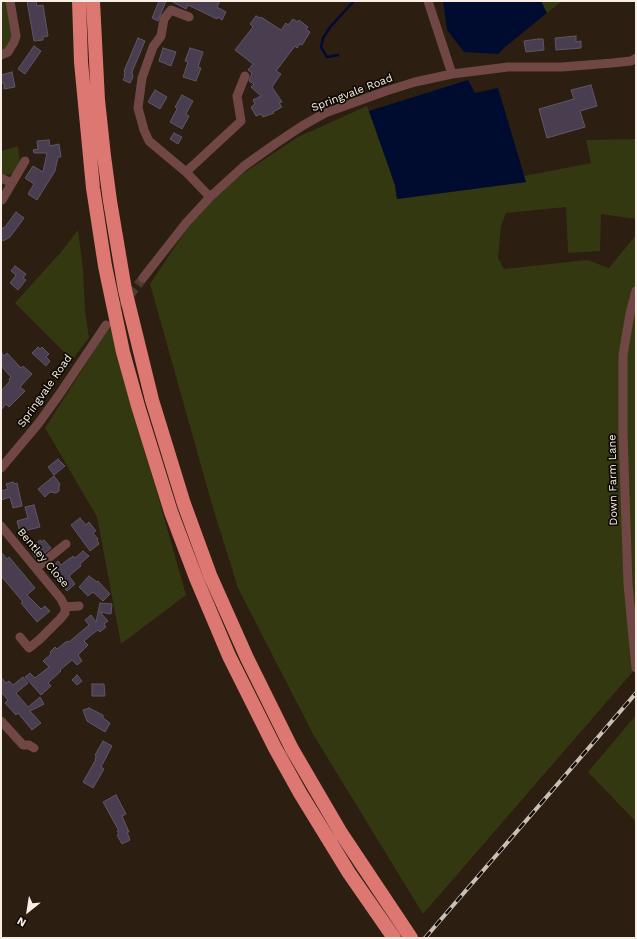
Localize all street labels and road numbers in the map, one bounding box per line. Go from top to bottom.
street label: Springvale Road [309,71,395,115]
street label: Springvale Road [15,352,75,430]
street label: Down Farm Lane [606,434,620,526]
street label: Bentley Close [14,526,72,590]

